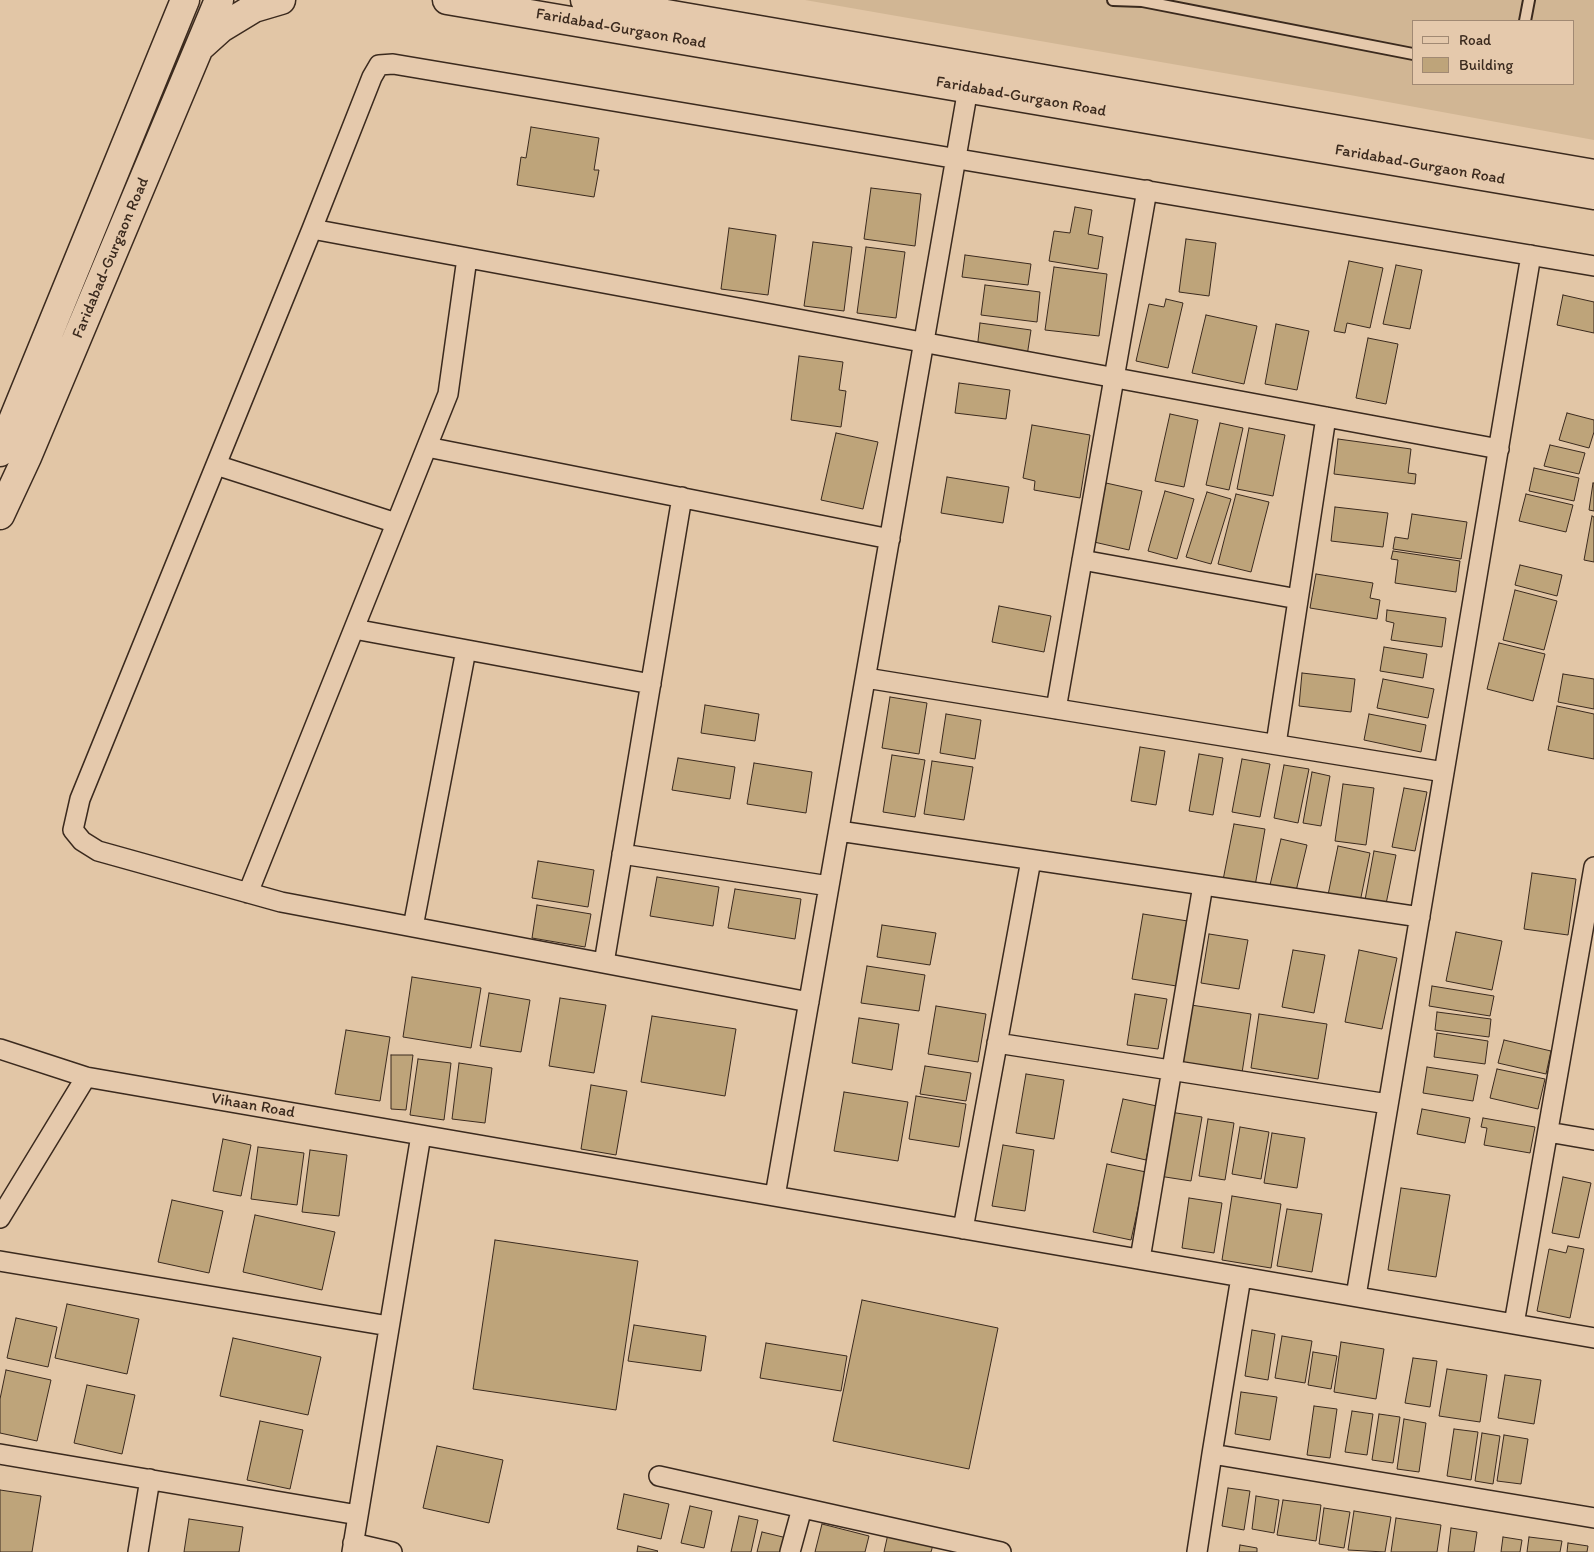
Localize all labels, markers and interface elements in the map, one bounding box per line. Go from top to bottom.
street label: Faridabad-Gurgaon Road [534,5,708,53]
legend [1412,20,1574,85]
text: Road [1459,31,1491,49]
text: Building [1459,56,1513,74]
street label: Faridabad-Gurgaon Road [934,73,1108,121]
street label: Faridabad-Gurgaon Road [1333,141,1507,189]
street label: Faridabad-Gurgaon Road [68,175,154,341]
street label: Vihaan Road [210,1089,296,1123]

